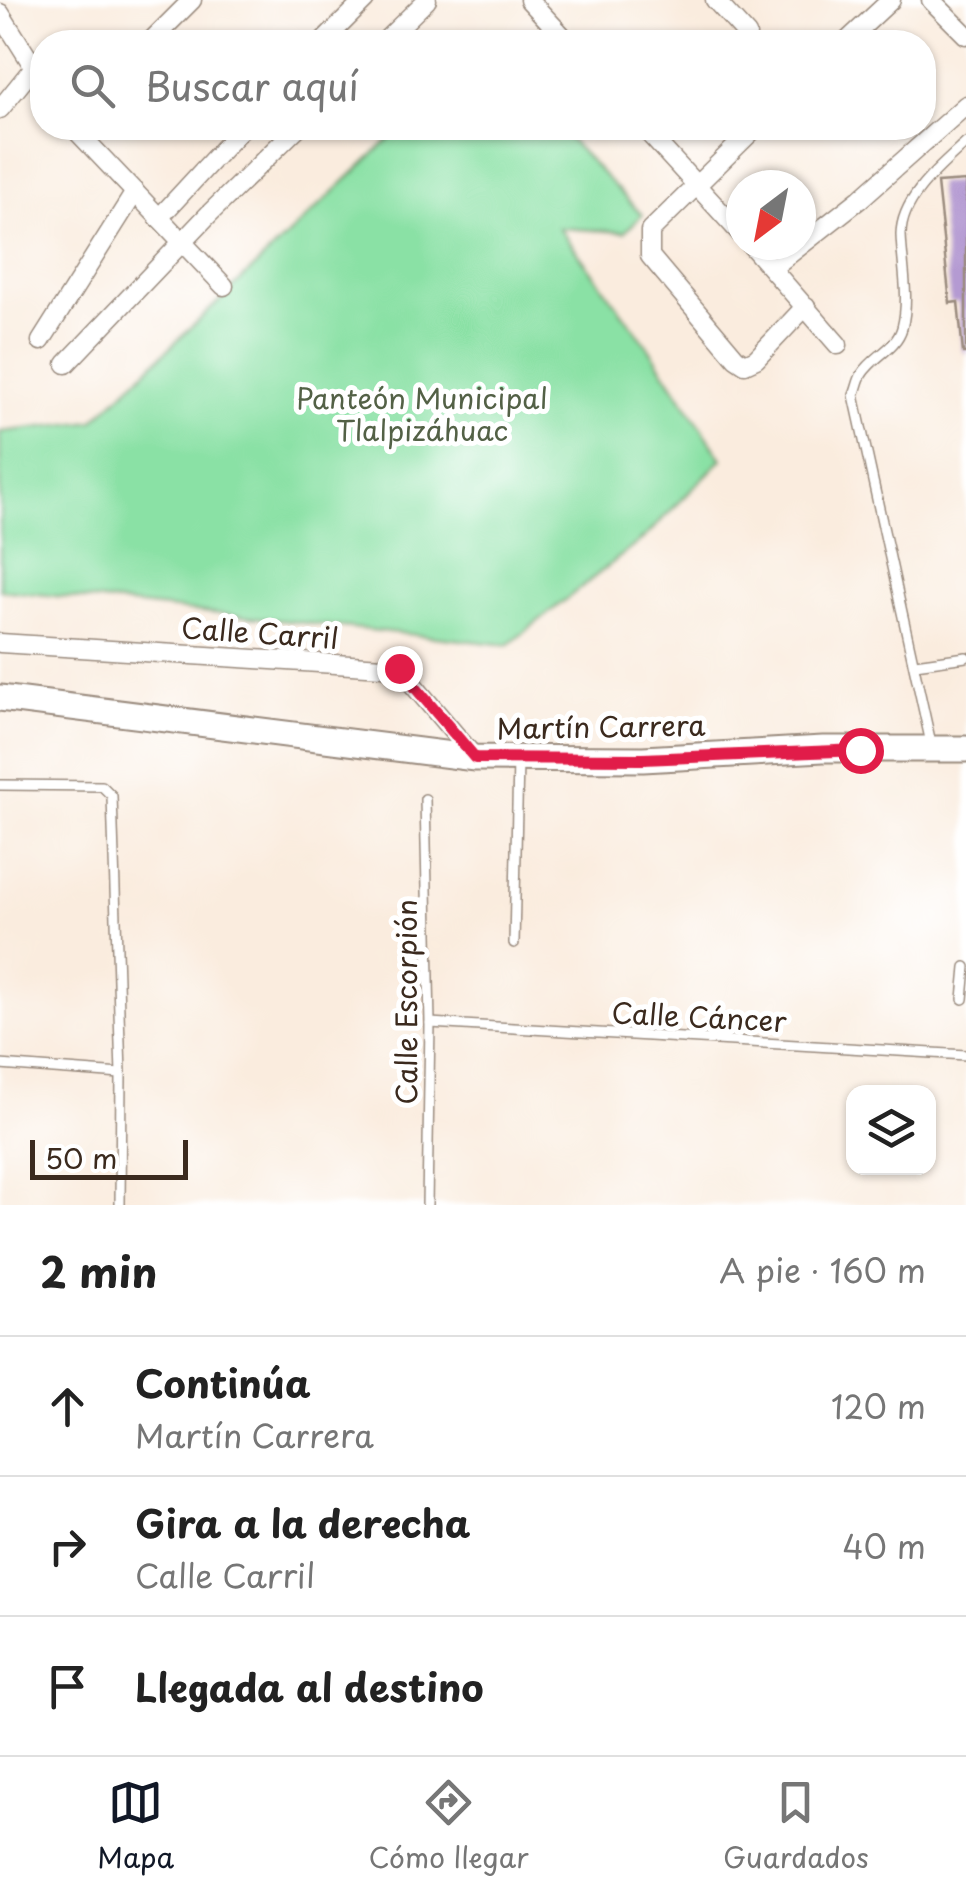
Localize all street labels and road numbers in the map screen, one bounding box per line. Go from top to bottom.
street label: Calle Carril [180,605,340,659]
street label: Martín Carrera [496,703,707,749]
street label: Calle Escorpión [384,899,427,1105]
street label: Calle Cáncer [610,990,788,1042]

